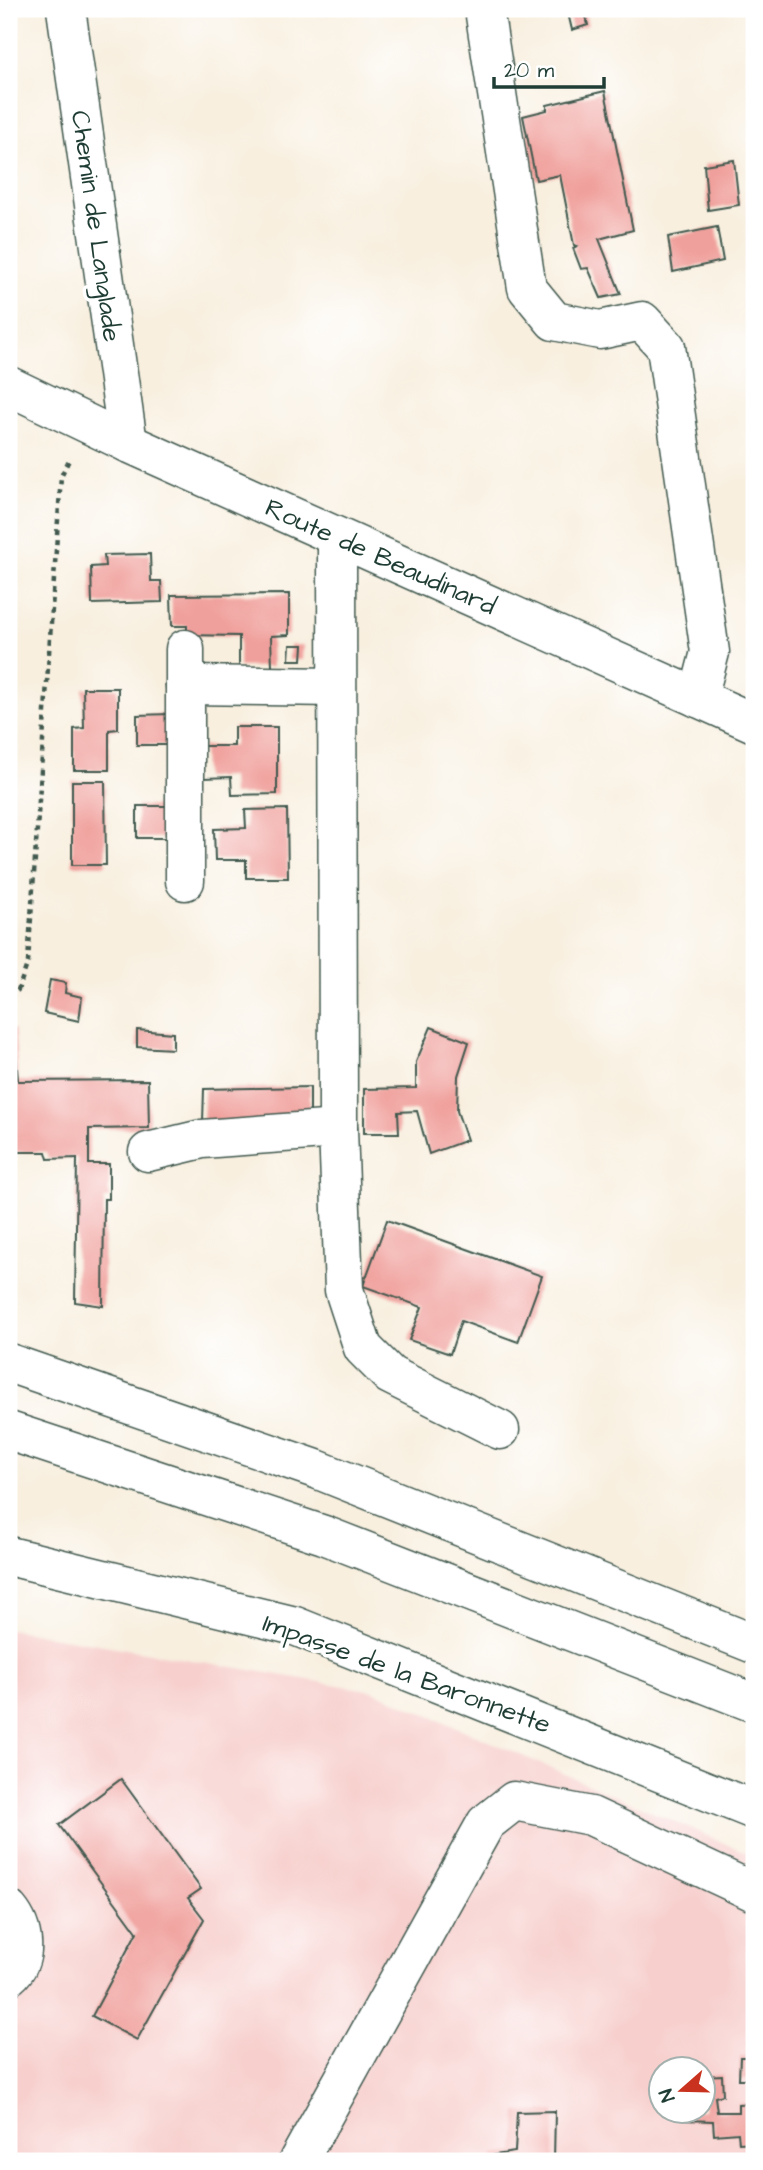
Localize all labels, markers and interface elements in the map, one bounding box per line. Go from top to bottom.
scale bar [494,46,604,90]
text: 20 m [504,56,555,85]
street label: Chemin de Langlade [60,108,130,344]
street label: Route de Beaudinard [259,490,502,624]
street label: Impasse de la Baronnette [258,1605,556,1743]
north arrow [648,2054,718,2124]
text: N [653,2085,682,2106]

